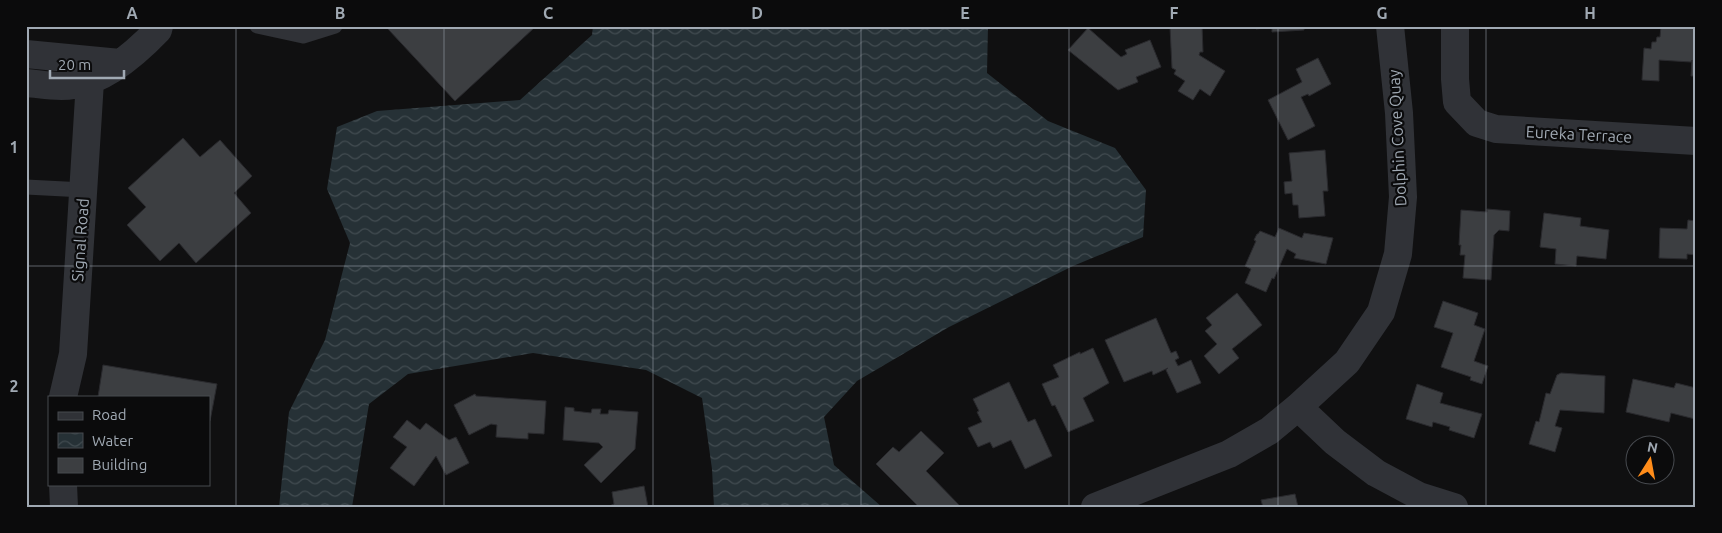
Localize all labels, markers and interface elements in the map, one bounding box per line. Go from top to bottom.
text: A [126,4,138,22]
text: B [335,4,345,22]
text: C [543,4,553,22]
text: D [751,4,763,22]
text: E [960,4,970,22]
text: F [1170,4,1179,22]
text: G [1376,4,1388,22]
text: H [1584,4,1596,22]
scale bar [50,48,124,80]
text: 20 m [58,56,91,73]
street label: Dolphin Cove Quay [1384,69,1410,207]
street label: Eureka Terrace [1525,122,1633,146]
text: 1 [9,138,19,156]
street label: Signal Road [68,198,92,282]
text: 2 [9,377,19,395]
legend [48,396,210,486]
text: Road [92,406,127,423]
text: Water [92,432,133,449]
north arrow [1624,436,1674,486]
text: N [1646,438,1659,456]
text: Building [92,456,147,473]

